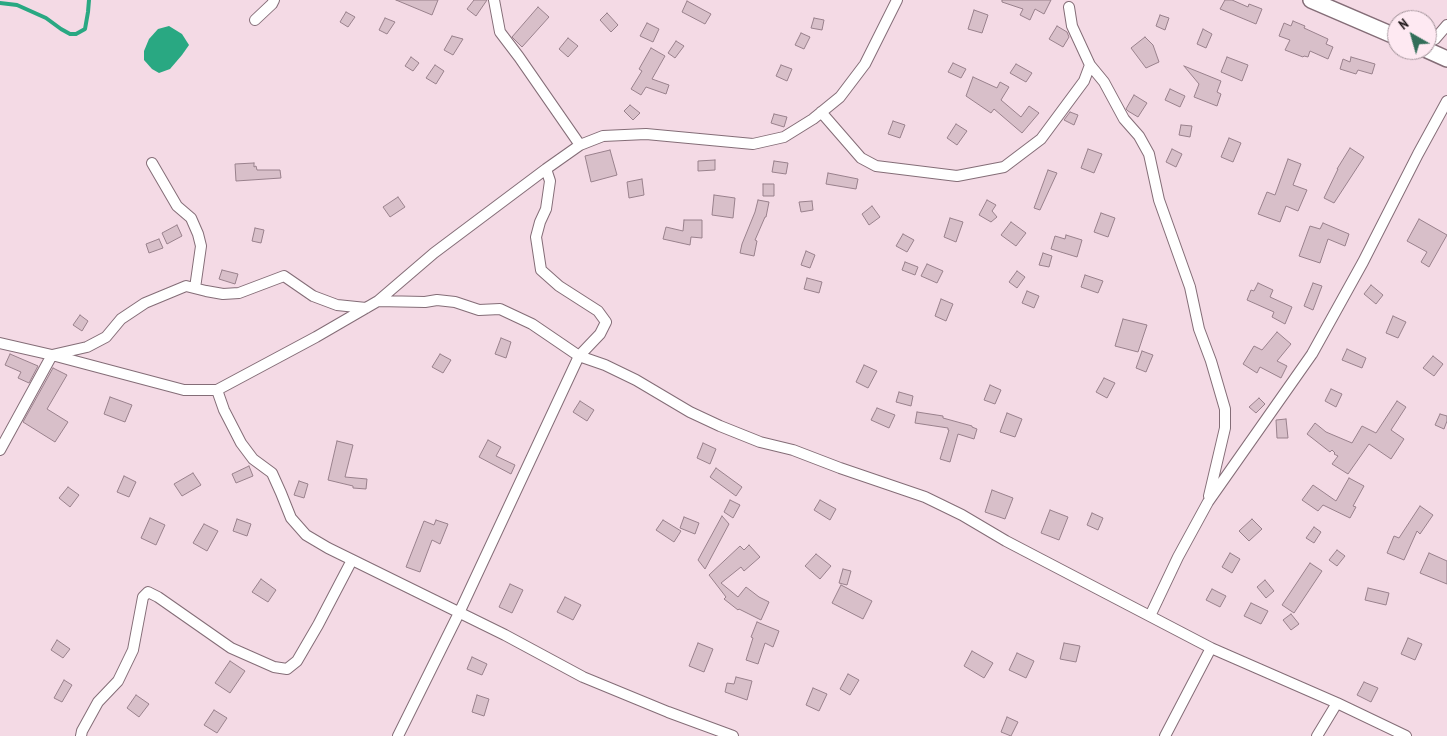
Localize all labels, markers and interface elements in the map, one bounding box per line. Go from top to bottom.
north arrow [1387,10,1437,60]
text: N [1395,15,1412,33]

